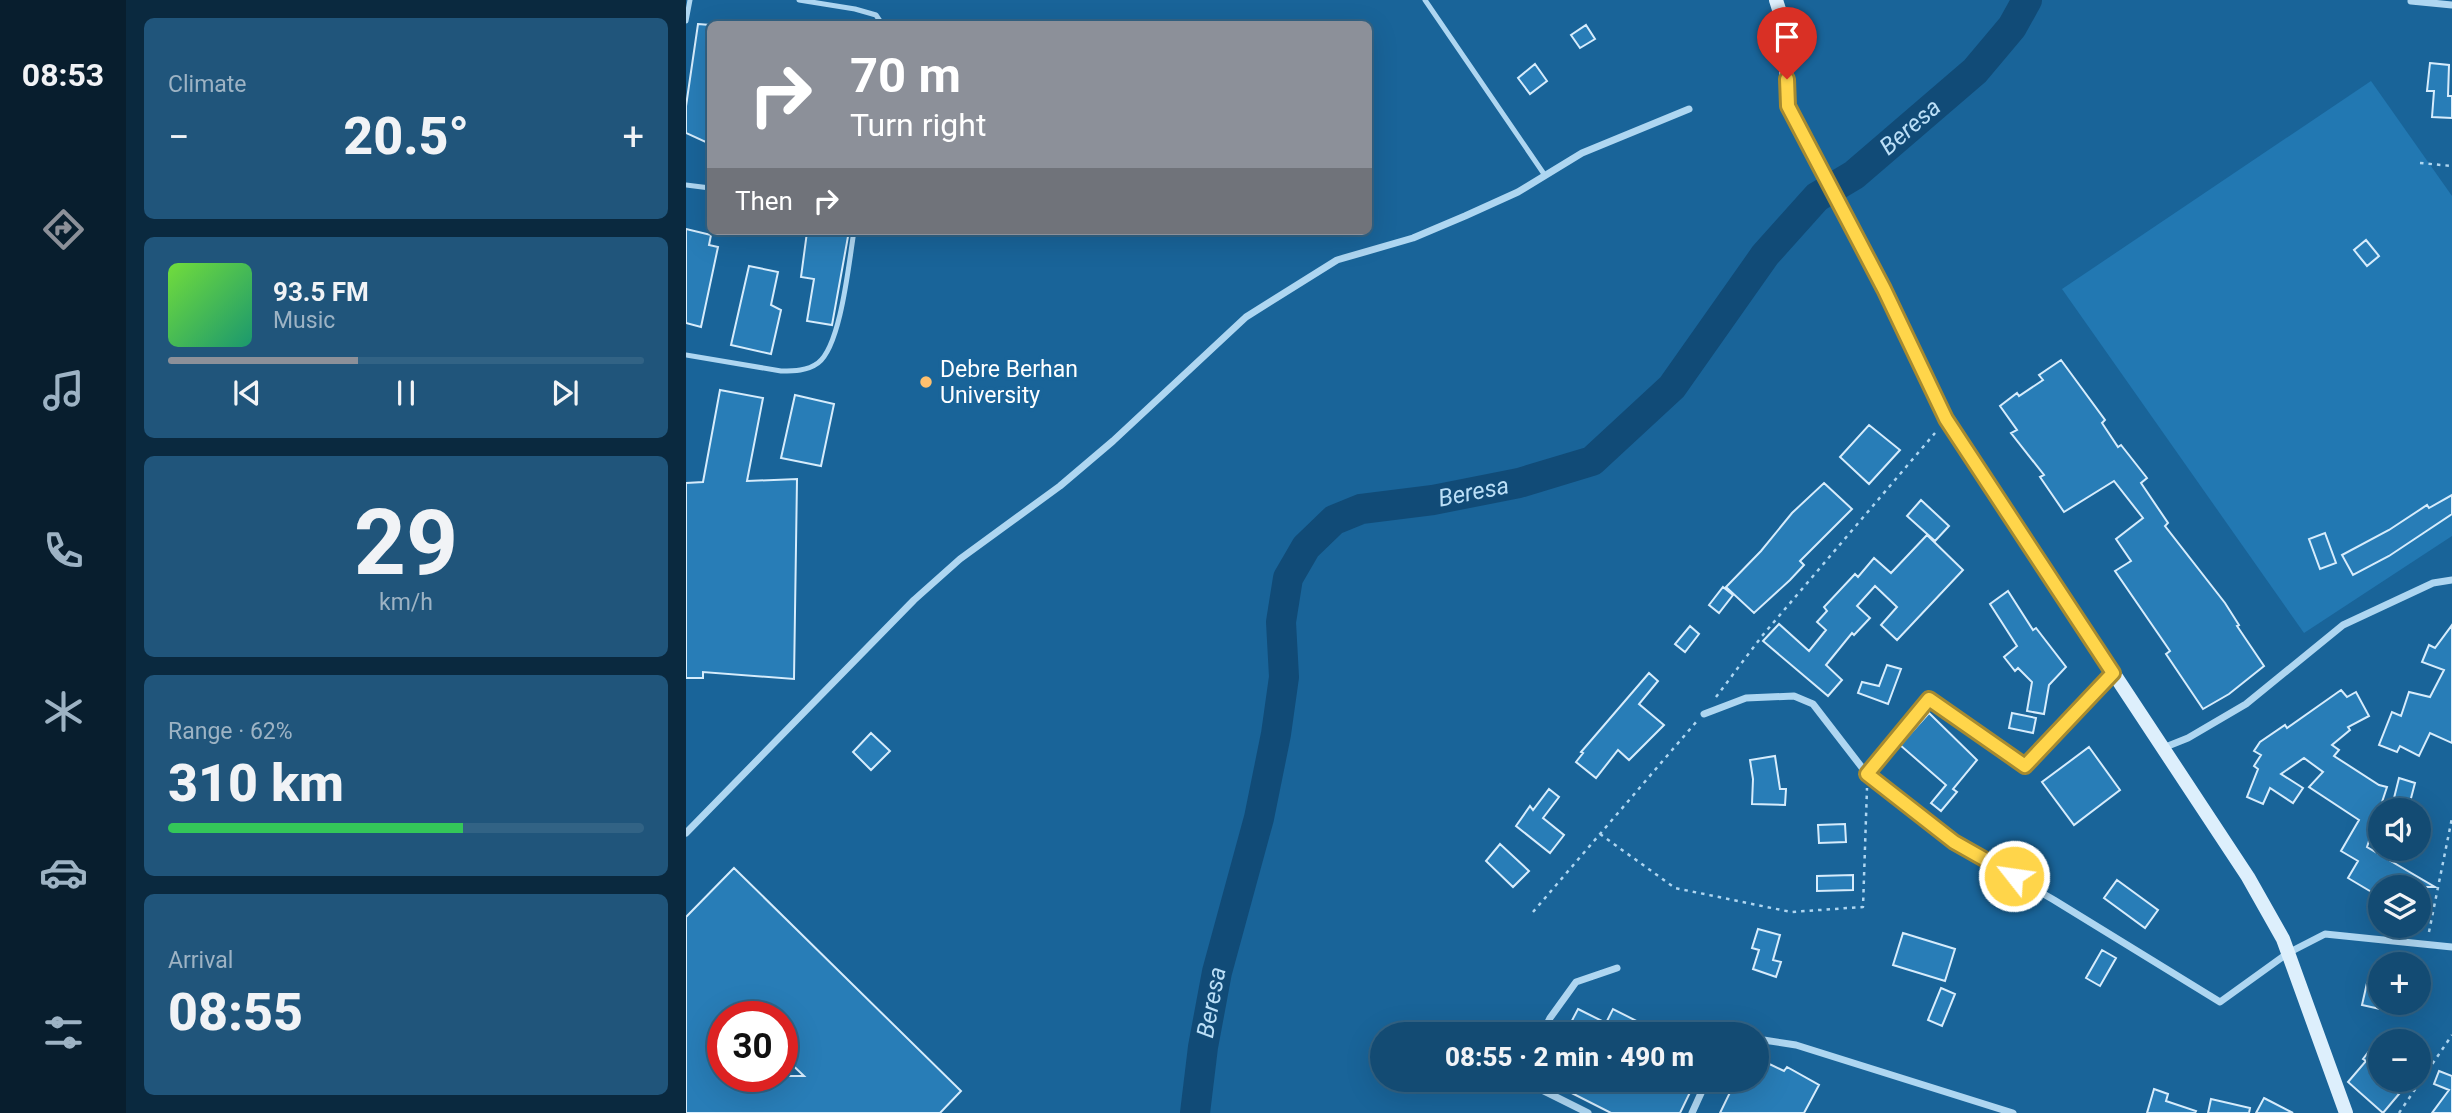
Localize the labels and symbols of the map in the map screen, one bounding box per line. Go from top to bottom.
pin [1757,7,1817,79]
water label: Beresa [1874,93,1946,161]
place label: Debre Berhan University [940,356,1078,409]
marker: Debre Berhan University [918,374,934,390]
water label: Beresa [1436,471,1511,513]
position arrow [1977,839,2051,913]
water label: Beresa [1191,965,1232,1040]
speed limit sign: 30 [707,1001,798,1092]

